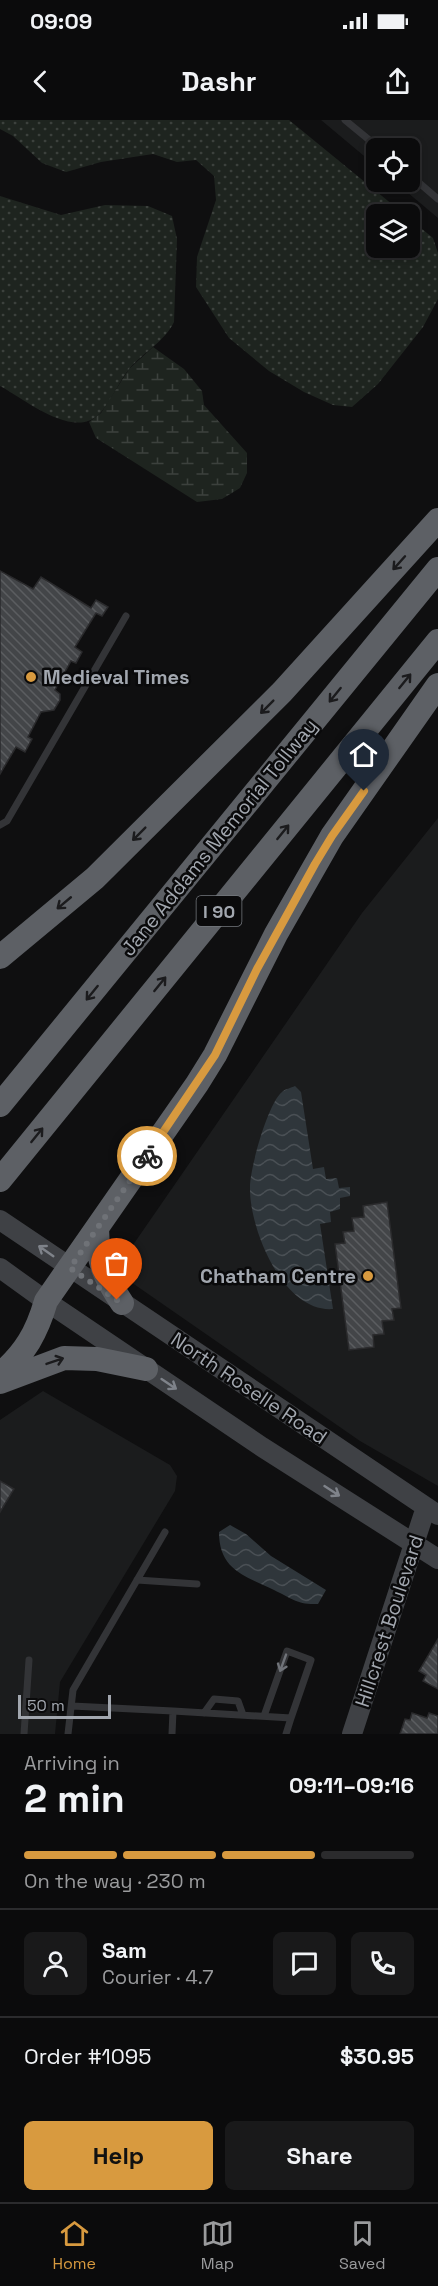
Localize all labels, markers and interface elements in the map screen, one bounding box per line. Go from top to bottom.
text: 09:09 [30,7,92,35]
text: Dashr [182,64,256,99]
icon: back [24,65,57,98]
icon: share [381,65,414,98]
map controls [366,138,420,258]
button: locate [366,138,420,192]
button: layers [366,204,420,258]
one-way arrow [392,556,406,571]
place label: Medieval Times [43,664,190,690]
marker: Medieval Times [24,670,38,684]
one-way arrow [399,673,412,689]
one-way arrow [328,687,341,703]
one-way arrow [259,699,274,714]
street label: Jane Addams Memorial Tollway [115,713,323,961]
pin [338,729,389,791]
icon: home [347,738,380,771]
one-way arrow [276,824,289,840]
one-way arrow [132,826,147,841]
road number: I 90 [196,896,242,926]
one-way arrow [56,897,72,910]
one-way arrow [153,976,166,992]
one-way arrow [85,985,98,1001]
courier [117,1126,177,1186]
one-way arrow [30,1127,43,1143]
icon: bike [131,1140,164,1173]
pin [91,1238,142,1300]
one-way arrow [38,1245,55,1257]
icon: bag [100,1247,133,1280]
place label: Chatham Centre [200,1263,356,1289]
marker: Chatham Centre [361,1269,375,1283]
street label: North Roselle Road [166,1326,332,1450]
one-way arrow [45,1355,64,1366]
one-way arrow [160,1379,177,1391]
one-way arrow [323,1486,340,1498]
street label: Hillcrest Boulevard [349,1532,429,1710]
one-way arrow [277,1653,288,1672]
scale bar [18,1692,111,1720]
text: 50 m [27,1695,65,1716]
text: Arriving in [24,1750,120,1776]
text: 09:11–09:16 [289,1771,414,1799]
text: 2 min [24,1774,125,1823]
text: On the way · 230 m [24,1868,206,1894]
button: person [24,1932,87,1995]
button: chat [273,1932,336,1995]
button: phone [351,1932,414,1995]
text: Sam [102,1936,147,1964]
text: Courier · 4.7 [102,1964,213,1990]
text: Order #1095 [24,2042,152,2070]
text: $30.95 [340,2042,414,2070]
button: Help [24,2121,213,2190]
button: Share [225,2121,414,2190]
tab: Home [52,2217,96,2274]
tab: Map [201,2217,234,2274]
tab: Saved [339,2217,386,2274]

